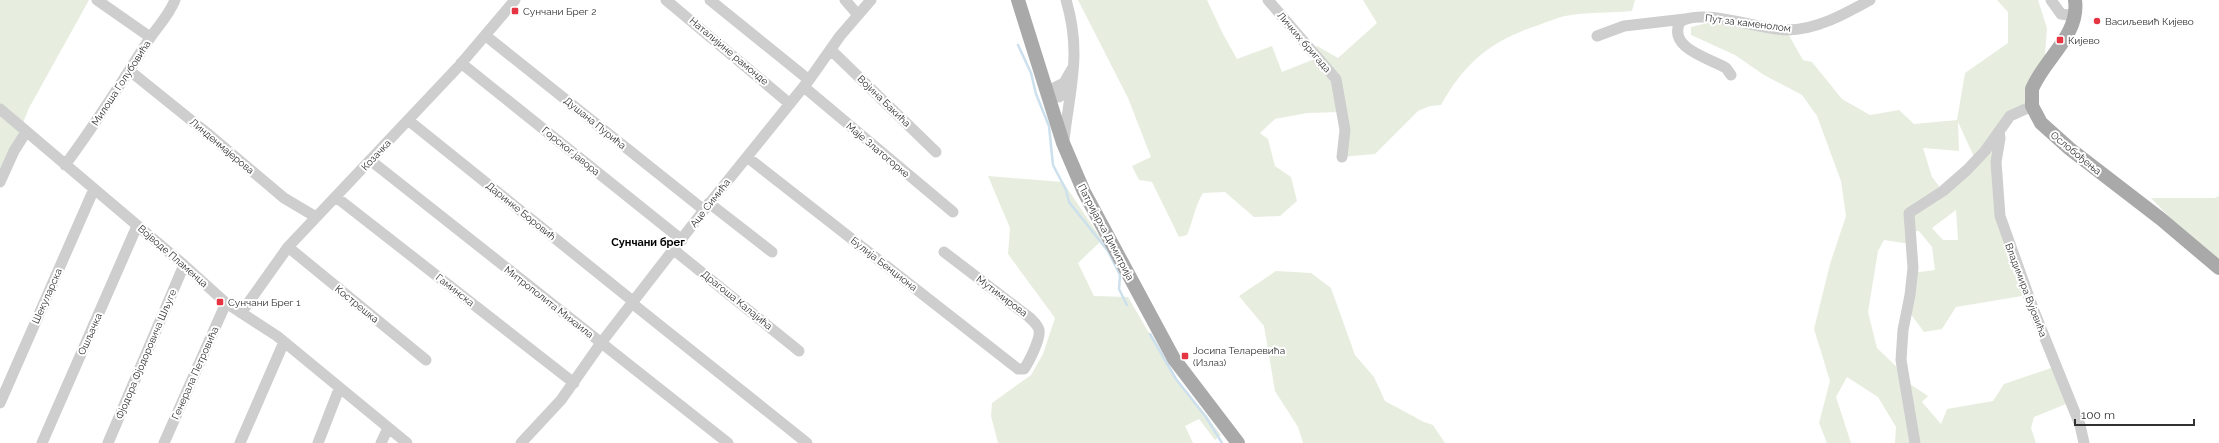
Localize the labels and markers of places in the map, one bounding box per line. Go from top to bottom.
marker: Сунчани Брег 2 [510,6,520,16]
place label: Сунчани Брег 2 [523,6,596,17]
marker: Васиљевић Кијево [2092,16,2102,26]
place label: Васиљевић Кијево [2105,16,2194,27]
marker: Кијево [2055,35,2065,45]
place label: Кијево [2068,35,2100,46]
marker: Сунчани Брег 1 [215,297,225,307]
place label: Сунчани Брег 1 [228,297,301,308]
place label: Јосипа Теларевића (Излаз) [1193,345,1285,368]
marker: Јосипа Теларевића (Излаз) [1180,351,1190,361]

